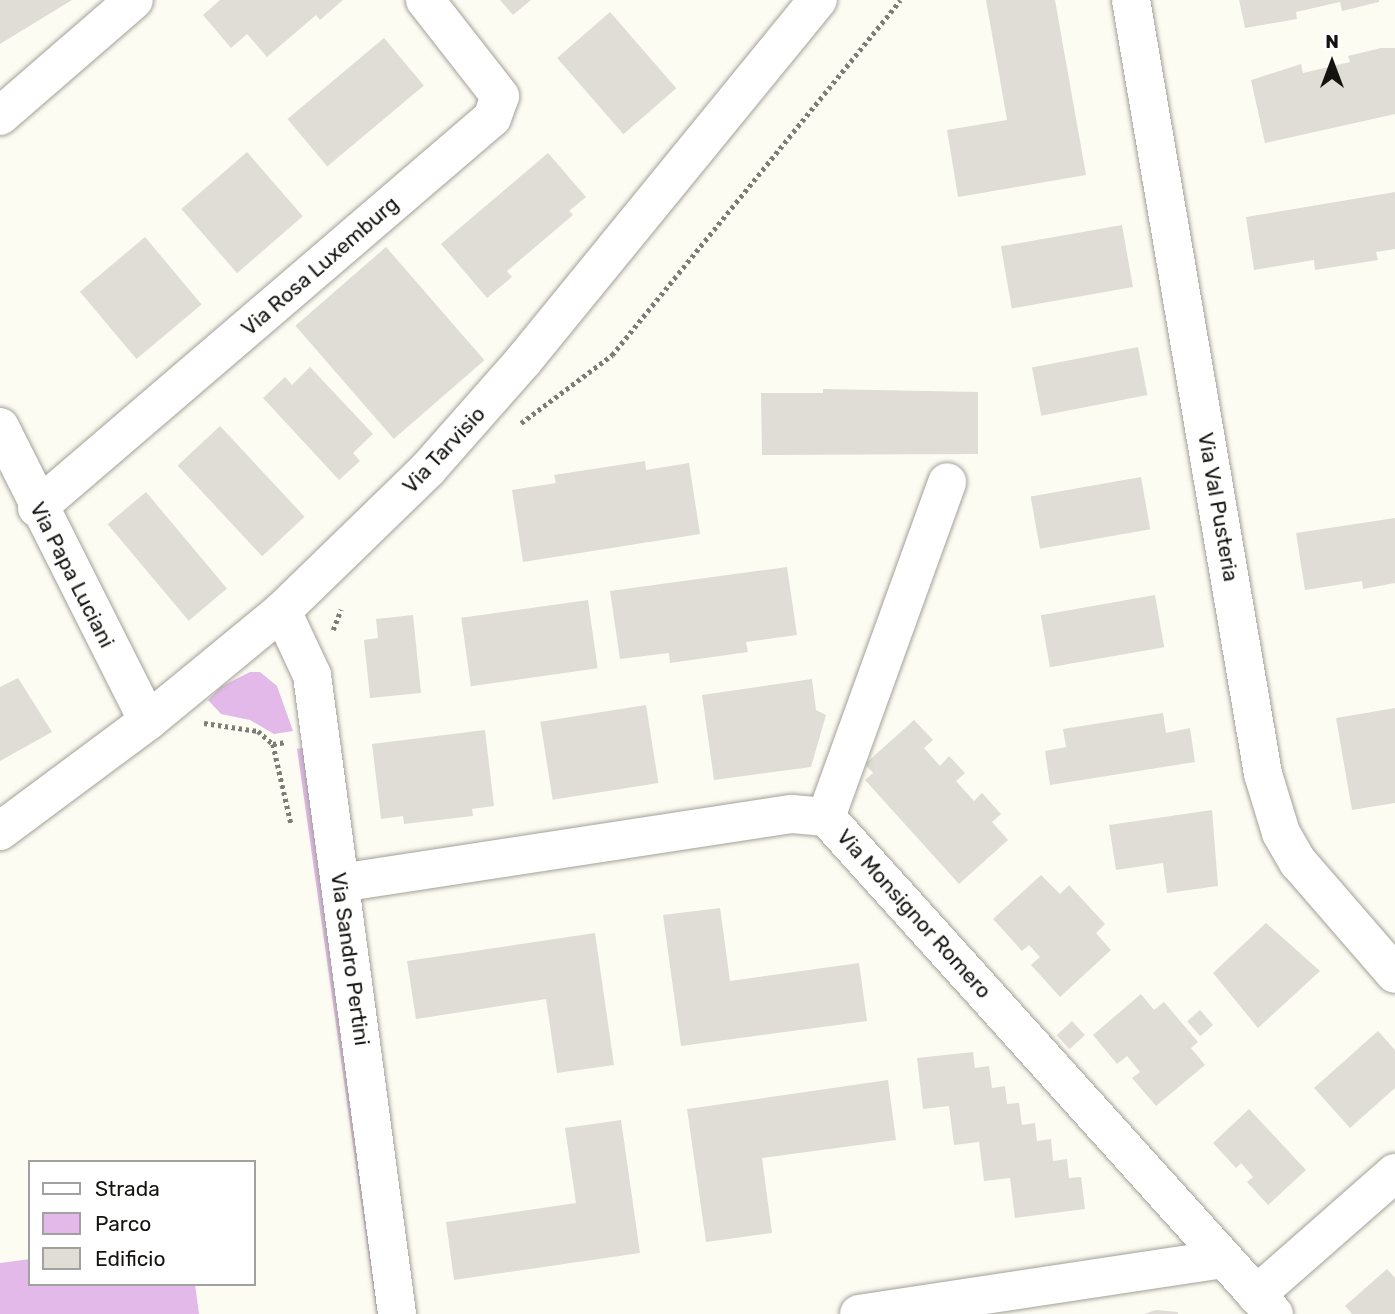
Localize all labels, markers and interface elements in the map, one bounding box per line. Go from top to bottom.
north arrow [1297,28,1367,98]
text: N [1325,30,1339,53]
street label: Via Rosa Luxemburg [236,191,404,341]
street label: Via Tarvisio [397,401,491,499]
street label: Via Val Pusteria [1192,430,1244,584]
street label: Via Papa Luciani [24,498,120,652]
street label: Via Monsignor Romero [831,824,997,1004]
street label: Via Sandro Pertini [325,871,375,1047]
legend [28,1160,256,1286]
text: Strada [95,1176,160,1201]
text: Parco [95,1211,151,1236]
text: Edificio [95,1246,165,1271]

